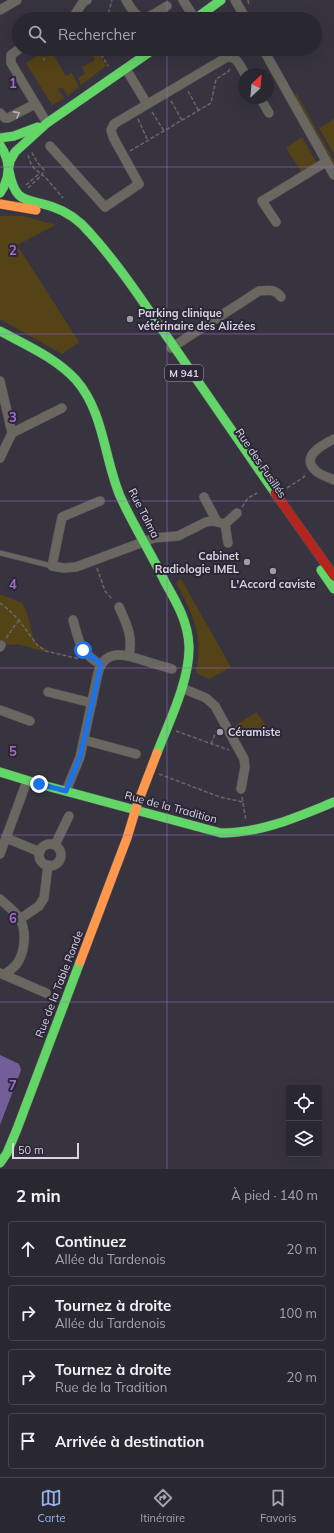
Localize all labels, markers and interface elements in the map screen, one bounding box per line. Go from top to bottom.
search box [12,12,322,56]
icon: search [26,23,48,45]
text: Rechercher [58,25,136,44]
north arrow [238,68,274,104]
text: 1 [9,75,17,91]
one-way arrow [13,112,20,119]
text: 2 [9,242,17,258]
place label: Parking clinique vétérinaire des Alizées [137,306,256,333]
marker: Parking clinique vétérinaire des Alizées [125,314,135,324]
road number: M 941 [165,365,203,381]
text: 3 [9,409,17,425]
street label: Rue des Fusillés [233,426,289,500]
street label: Rue Talma [125,486,163,540]
place label: Cabinet Radiologie IMEL [155,549,239,576]
marker: Cabinet Radiologie IMEL [242,557,252,567]
marker: L'Accord caviste [268,566,278,576]
text: 4 [9,576,17,592]
place label: L'Accord caviste [230,577,316,591]
route start [74,641,92,659]
place label: Céramiste [228,725,281,739]
marker: Céramiste [215,727,225,737]
text: 5 [9,743,17,759]
route end [30,775,48,793]
street label: Rue de la Tradition [123,788,219,826]
text: 6 [9,910,17,926]
street label: Rue de la Table Ronde [32,928,86,1040]
text: 7 [9,1077,17,1093]
map controls [286,1085,322,1157]
button: locate [286,1085,322,1121]
button: layers [286,1121,322,1157]
scale bar [12,1141,79,1160]
text: 50 m [18,1143,44,1157]
text: 2 min [16,1185,61,1206]
text: À pied · 140 m [231,1187,318,1203]
text: Continuez [55,1232,126,1251]
icon: ahead [17,1238,39,1260]
text: 20 m [287,1241,317,1257]
text: Allée du Tardenois [55,1251,166,1267]
text: Tournez à droite [55,1296,171,1315]
icon: right [17,1302,39,1324]
text: 100 m [279,1305,317,1321]
text: Allée du Tardenois [55,1315,166,1331]
text: Tournez à droite [55,1360,171,1379]
icon: right [17,1366,39,1388]
text: 20 m [287,1369,317,1385]
text: Rue de la Tradition [55,1379,167,1395]
icon: arrive [17,1430,39,1452]
text: Arrivée à destination [55,1432,204,1451]
tab: Carte [37,1487,65,1525]
tab: Itinéraire [140,1487,185,1525]
tab: Favoris [260,1487,297,1525]

